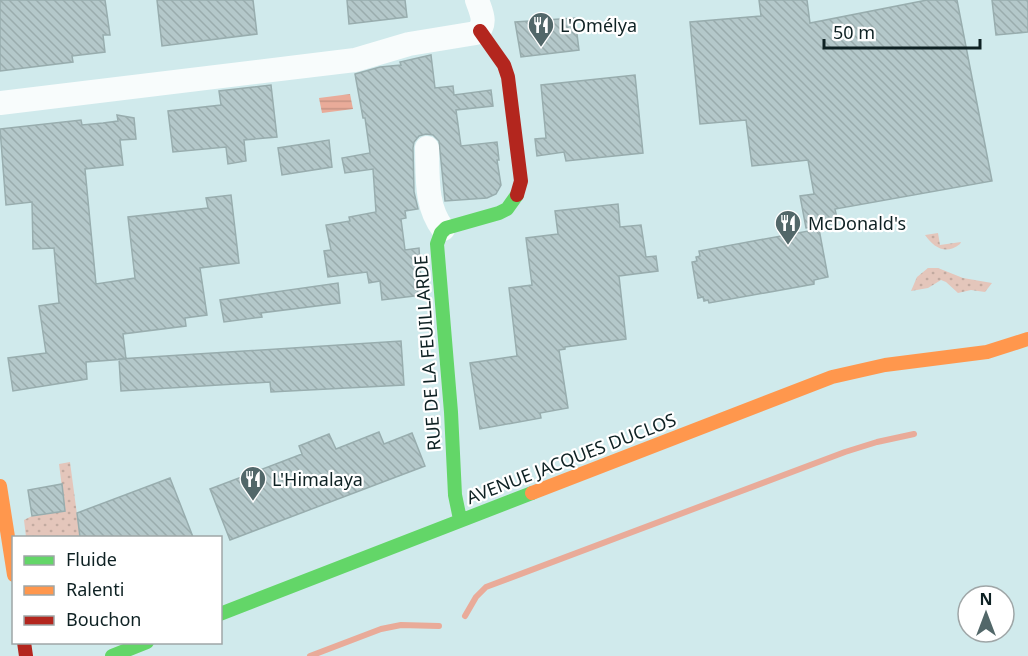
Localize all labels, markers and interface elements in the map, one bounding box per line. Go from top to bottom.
restaurant icon: L'Omélya [526,10,556,48]
scale bar [824,12,980,50]
place label: L'Omélya [560,13,637,37]
text: 50 m [833,20,875,44]
restaurant icon: McDonald's [773,208,803,246]
place label: McDonald's [808,211,906,235]
street label: RUE DE LA FEUILLARDE [408,254,446,452]
street label: AVENUE JACQUES DUCLOS [463,407,679,509]
restaurant icon: L'Himalaya [238,464,268,502]
place label: L'Himalaya [272,467,363,491]
legend [12,536,222,644]
text: Fluide [66,547,117,571]
text: Ralenti [66,577,124,601]
north arrow [956,584,1016,644]
text: N [979,588,993,610]
text: Bouchon [66,607,142,631]

